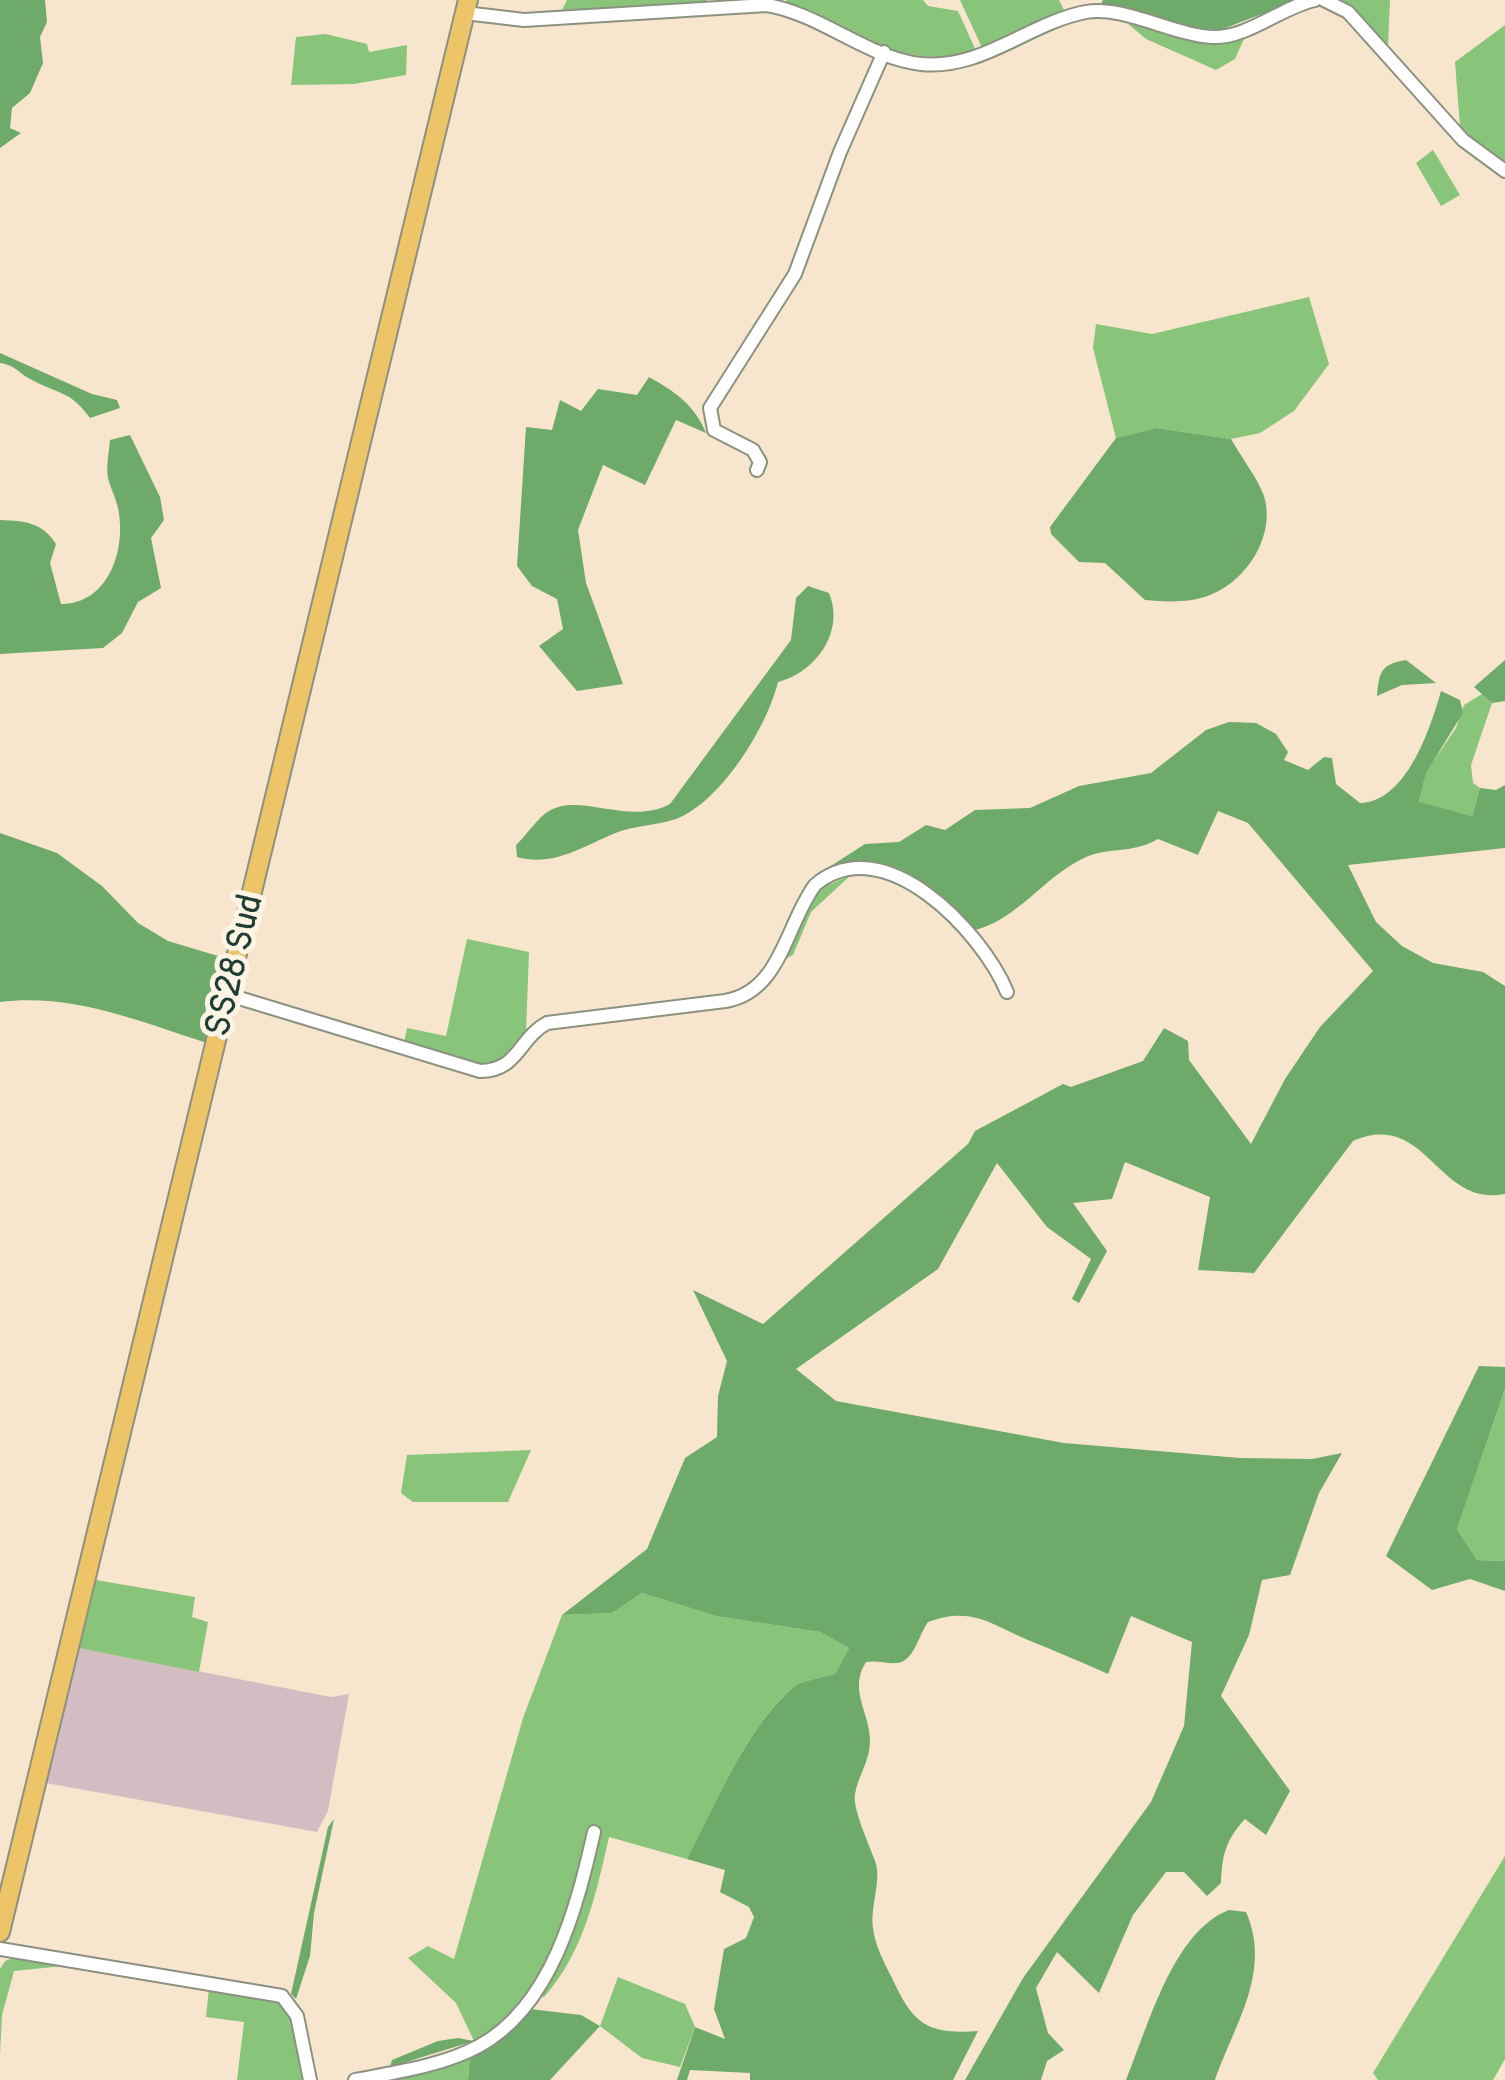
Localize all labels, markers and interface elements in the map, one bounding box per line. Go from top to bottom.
street label: SS28 Sud [198,891,274,1041]

